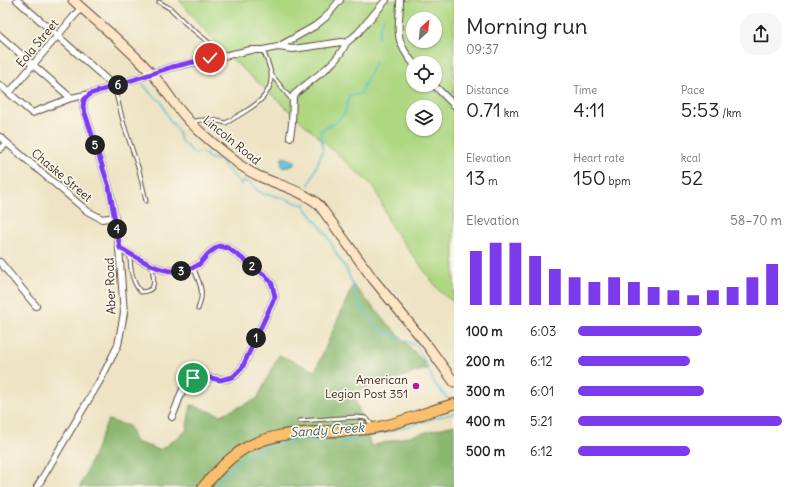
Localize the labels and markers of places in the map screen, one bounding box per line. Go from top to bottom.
pin [193,41,227,75]
pin: 6 [108,75,128,95]
pin: 5 [85,135,105,155]
pin: 4 [107,219,127,239]
pin: 2 [242,256,262,276]
pin: 3 [171,261,191,281]
pin: 1 [246,328,266,348]
pin [176,361,210,395]
place label: American Legion Post 351 [325,372,408,401]
marker: American Legion Post 351 [411,381,421,391]

